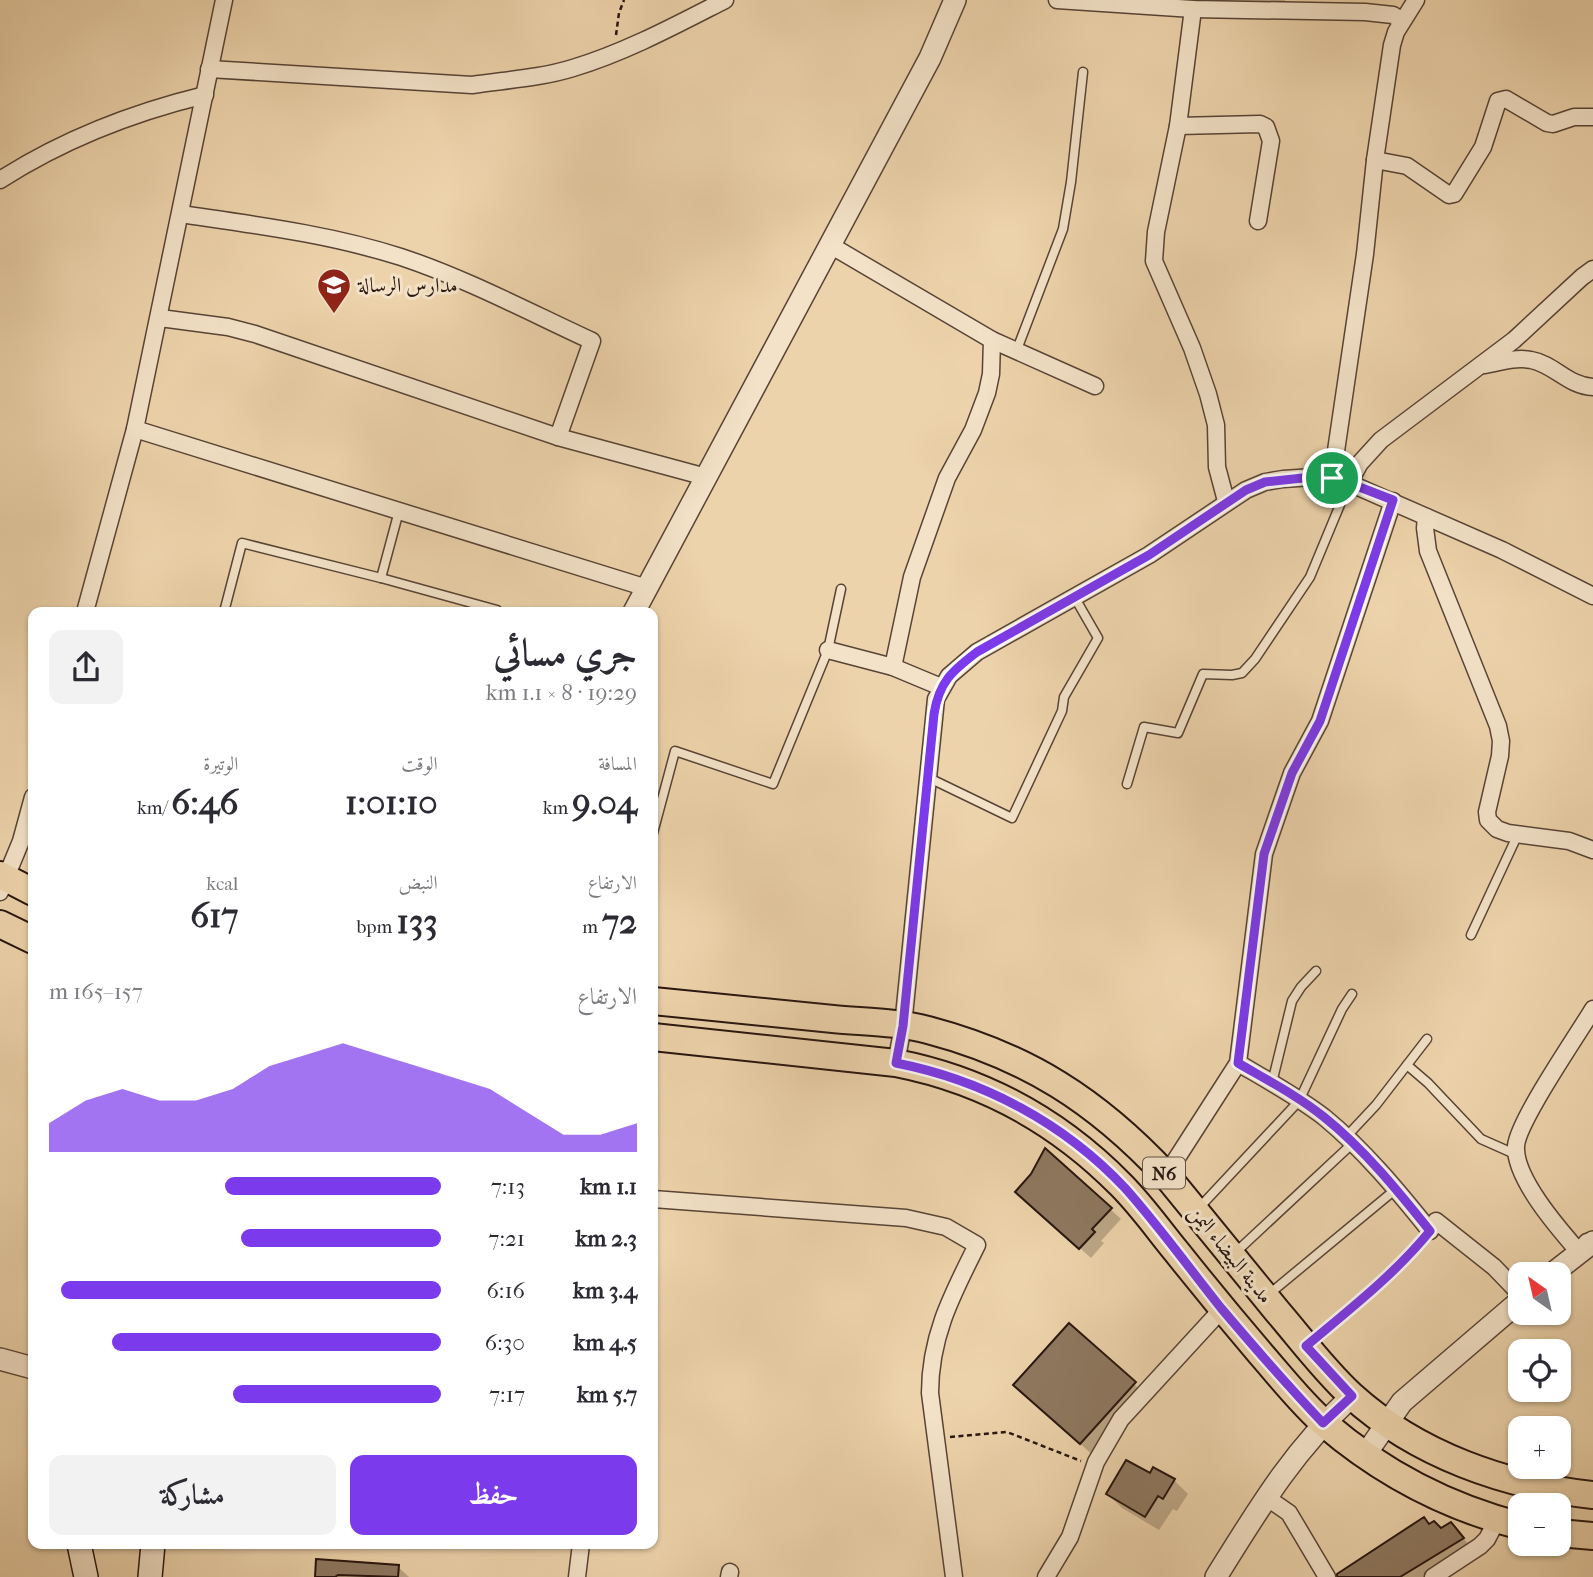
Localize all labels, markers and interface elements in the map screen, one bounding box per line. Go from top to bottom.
school or university icon: مدارس الرسالة [315,266,353,315]
place label: مدارس الرسالة [357,273,458,297]
pin [1302,448,1362,508]
icon: arrive [1313,459,1351,497]
button: share [49,630,123,704]
text: جري مسائي [493,630,637,675]
text: 19:29 · 8 × 1.1 km [486,679,637,706]
text: الوتيرة [203,753,238,775]
text: الوقت [401,753,438,775]
text: المسافة [598,753,637,775]
text: 6:46 [171,782,238,823]
text: 1:01:10 [345,782,438,823]
text: 9.04 [572,782,637,823]
text: /km [137,797,171,819]
text: km [543,797,572,819]
text: النبض [399,872,438,894]
text: الارتفاع [588,872,637,894]
text: kcal [206,873,238,895]
text: 617 [190,895,238,936]
text: 133 [396,901,438,942]
text: 72 [602,901,637,942]
text: bpm [356,916,396,938]
text: m [582,916,602,938]
text: 157–165 m [49,978,143,1005]
text: الارتفاع [577,983,637,1010]
road number: N6 [1143,1158,1185,1189]
text: 7:13 [491,1173,525,1200]
text: 1.1 km [580,1173,637,1200]
street label: مدينة البيضاء اليمن [1183,1200,1278,1309]
text: 7:21 [488,1225,525,1252]
text: 2.3 km [575,1225,637,1252]
north arrow [1508,1262,1572,1325]
map controls [1508,1262,1571,1556]
text: 6:16 [486,1277,525,1304]
text: 3.4 km [573,1277,637,1304]
text: 6:30 [485,1329,525,1356]
text: 4.5 km [573,1329,637,1356]
button: locate [1508,1339,1571,1402]
text: 7:17 [489,1381,525,1408]
text: 5.7 km [577,1381,637,1408]
button: + [1508,1416,1571,1479]
button: مشاركة [49,1455,336,1535]
button: حفظ [350,1455,637,1535]
button: − [1508,1493,1571,1556]

